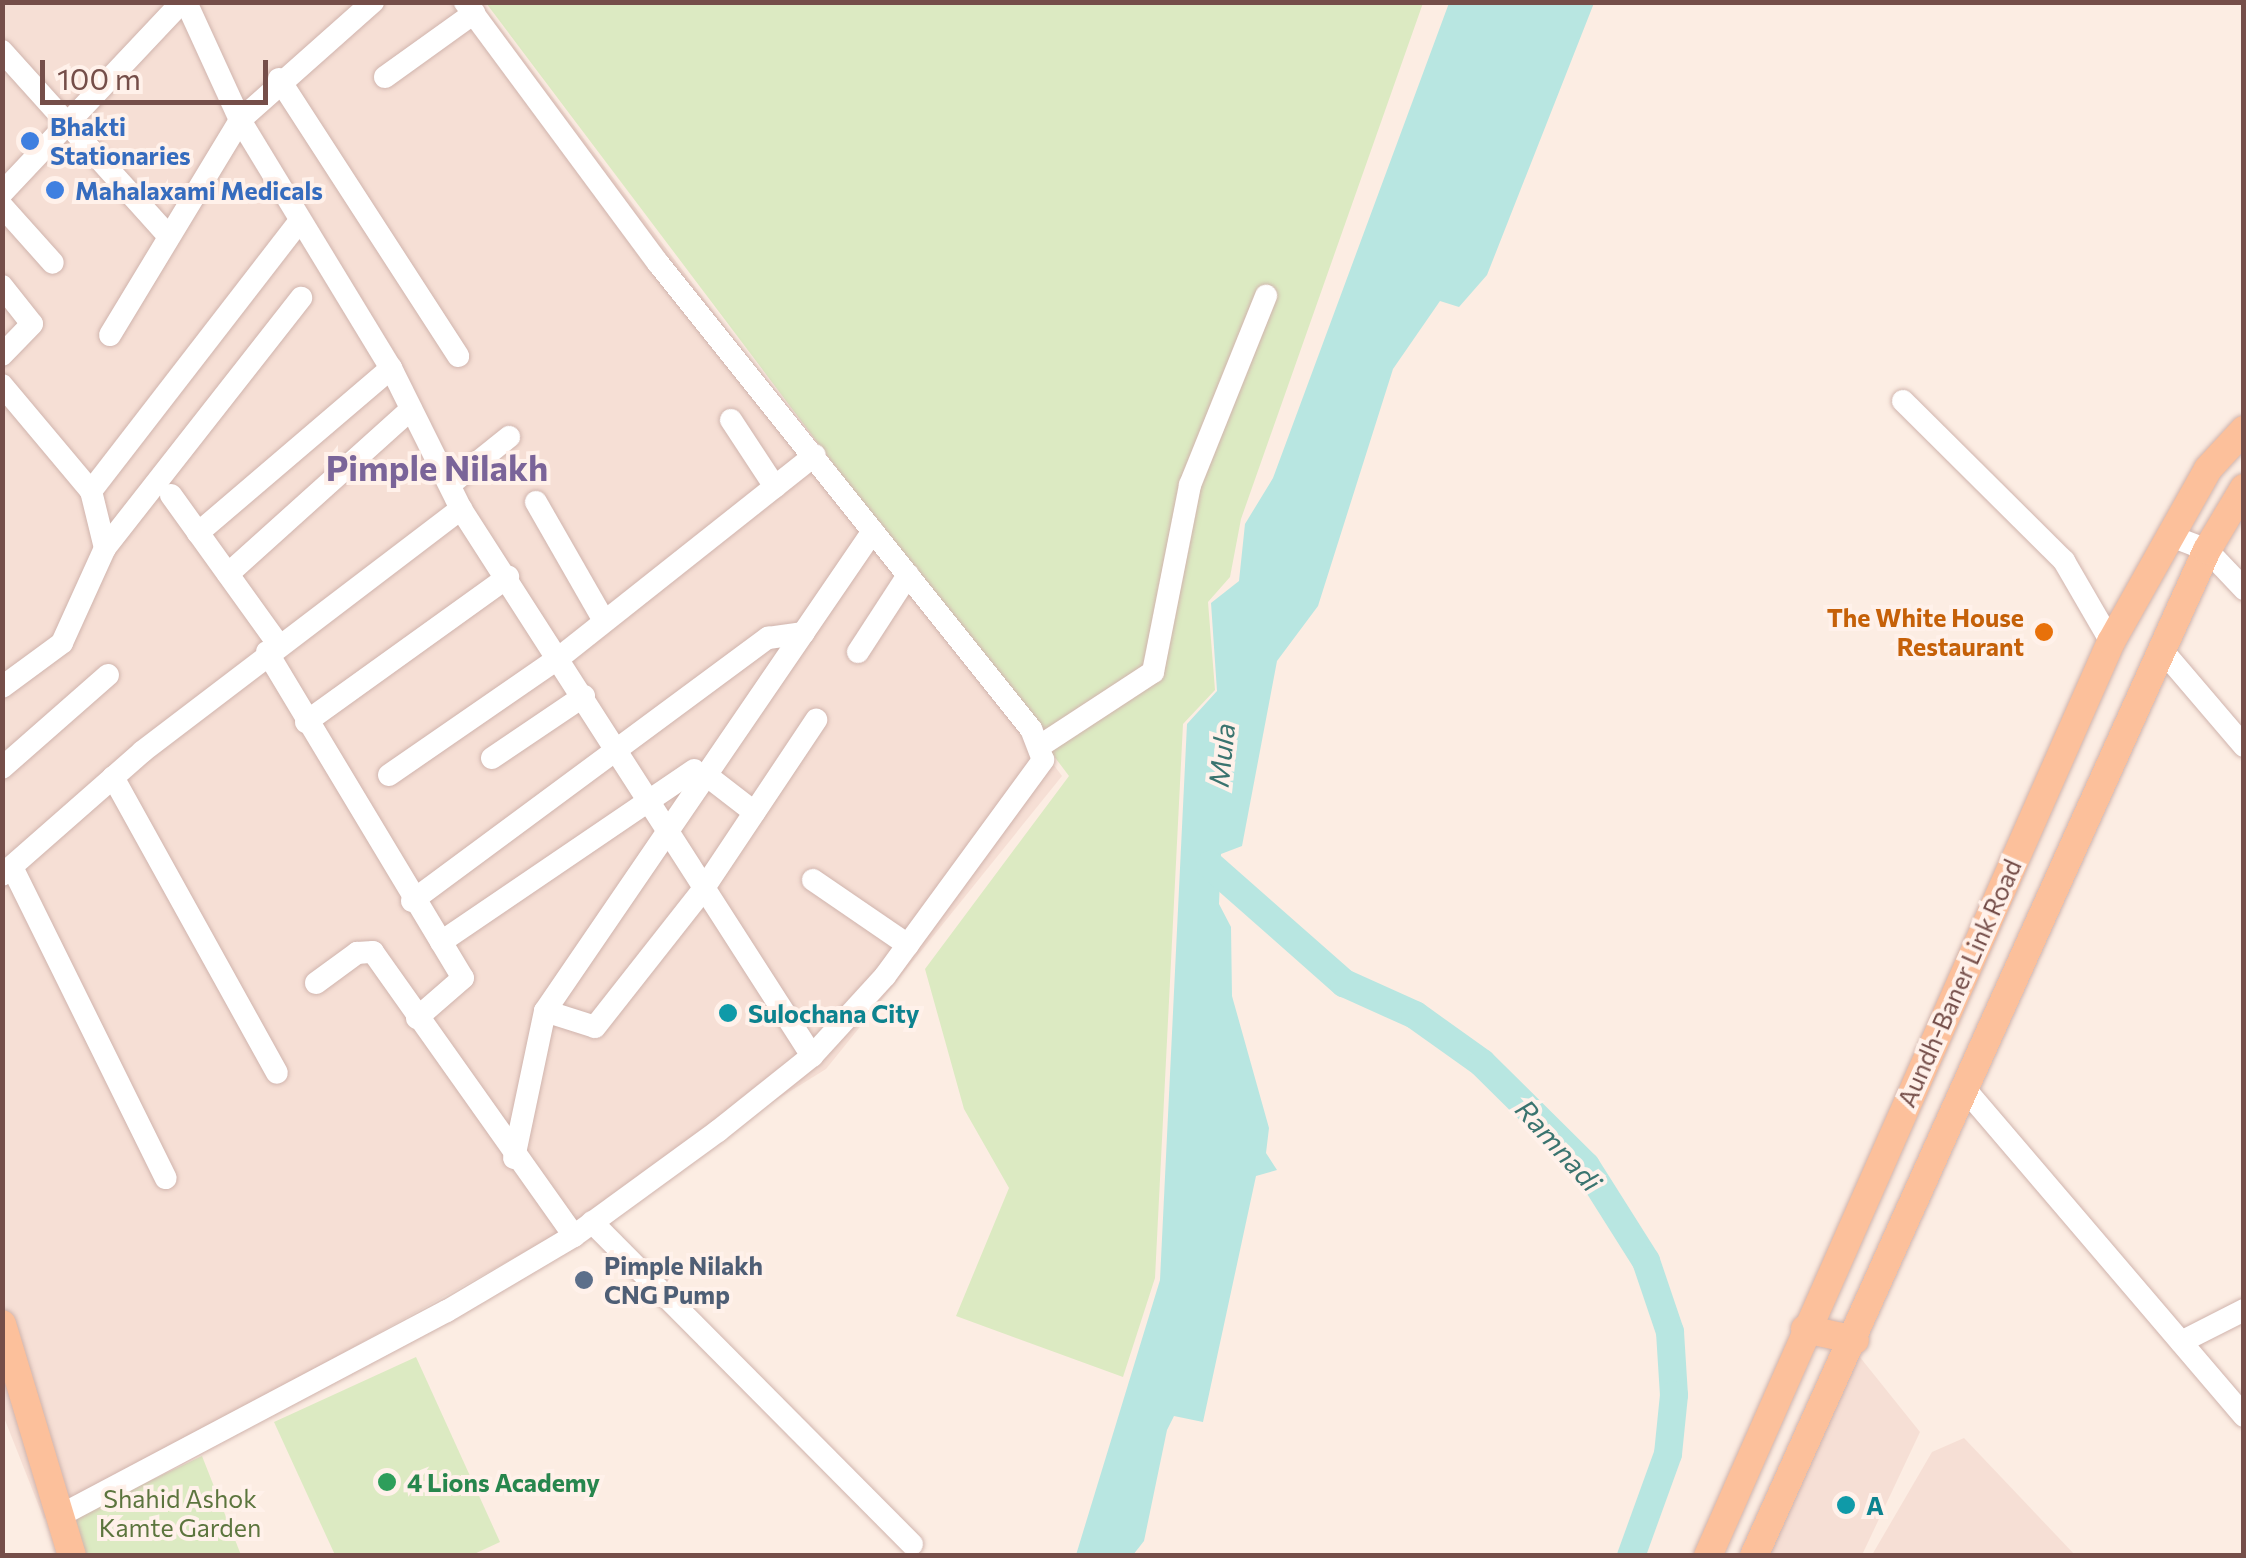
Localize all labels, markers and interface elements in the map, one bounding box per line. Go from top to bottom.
scale bar [45,40,272,102]
text: 100 m [57,59,141,96]
place label: Bhakti Stationaries [50,112,191,171]
marker: Bhakti Stationaries [19,130,41,152]
place label: Mahalaxami Medicals [75,175,323,205]
marker: Mahalaxami Medicals [44,179,66,201]
district label: Pimple Nilakh [326,446,548,488]
place label: The White House Restaurant [1827,603,2024,662]
marker: The White House Restaurant [2033,621,2055,643]
water label: Mula [1201,721,1241,789]
street label: Aundh-Baner Link Road [1891,855,2027,1111]
place label: Sulochana City [748,998,920,1028]
marker: Sulochana City [717,1002,739,1024]
water label: Ramnadi [1509,1092,1609,1198]
place label: Pimple Nilakh CNG Pump [604,1251,763,1310]
marker: Pimple Nilakh CNG Pump [573,1269,595,1291]
place label: 4 Lions Academy [407,1467,600,1497]
marker: 4 Lions Academy [376,1471,398,1493]
park label: Shahid Ashok Kamte Garden [99,1484,261,1543]
place label: A [1866,1490,1884,1520]
marker: A [1835,1494,1857,1516]

